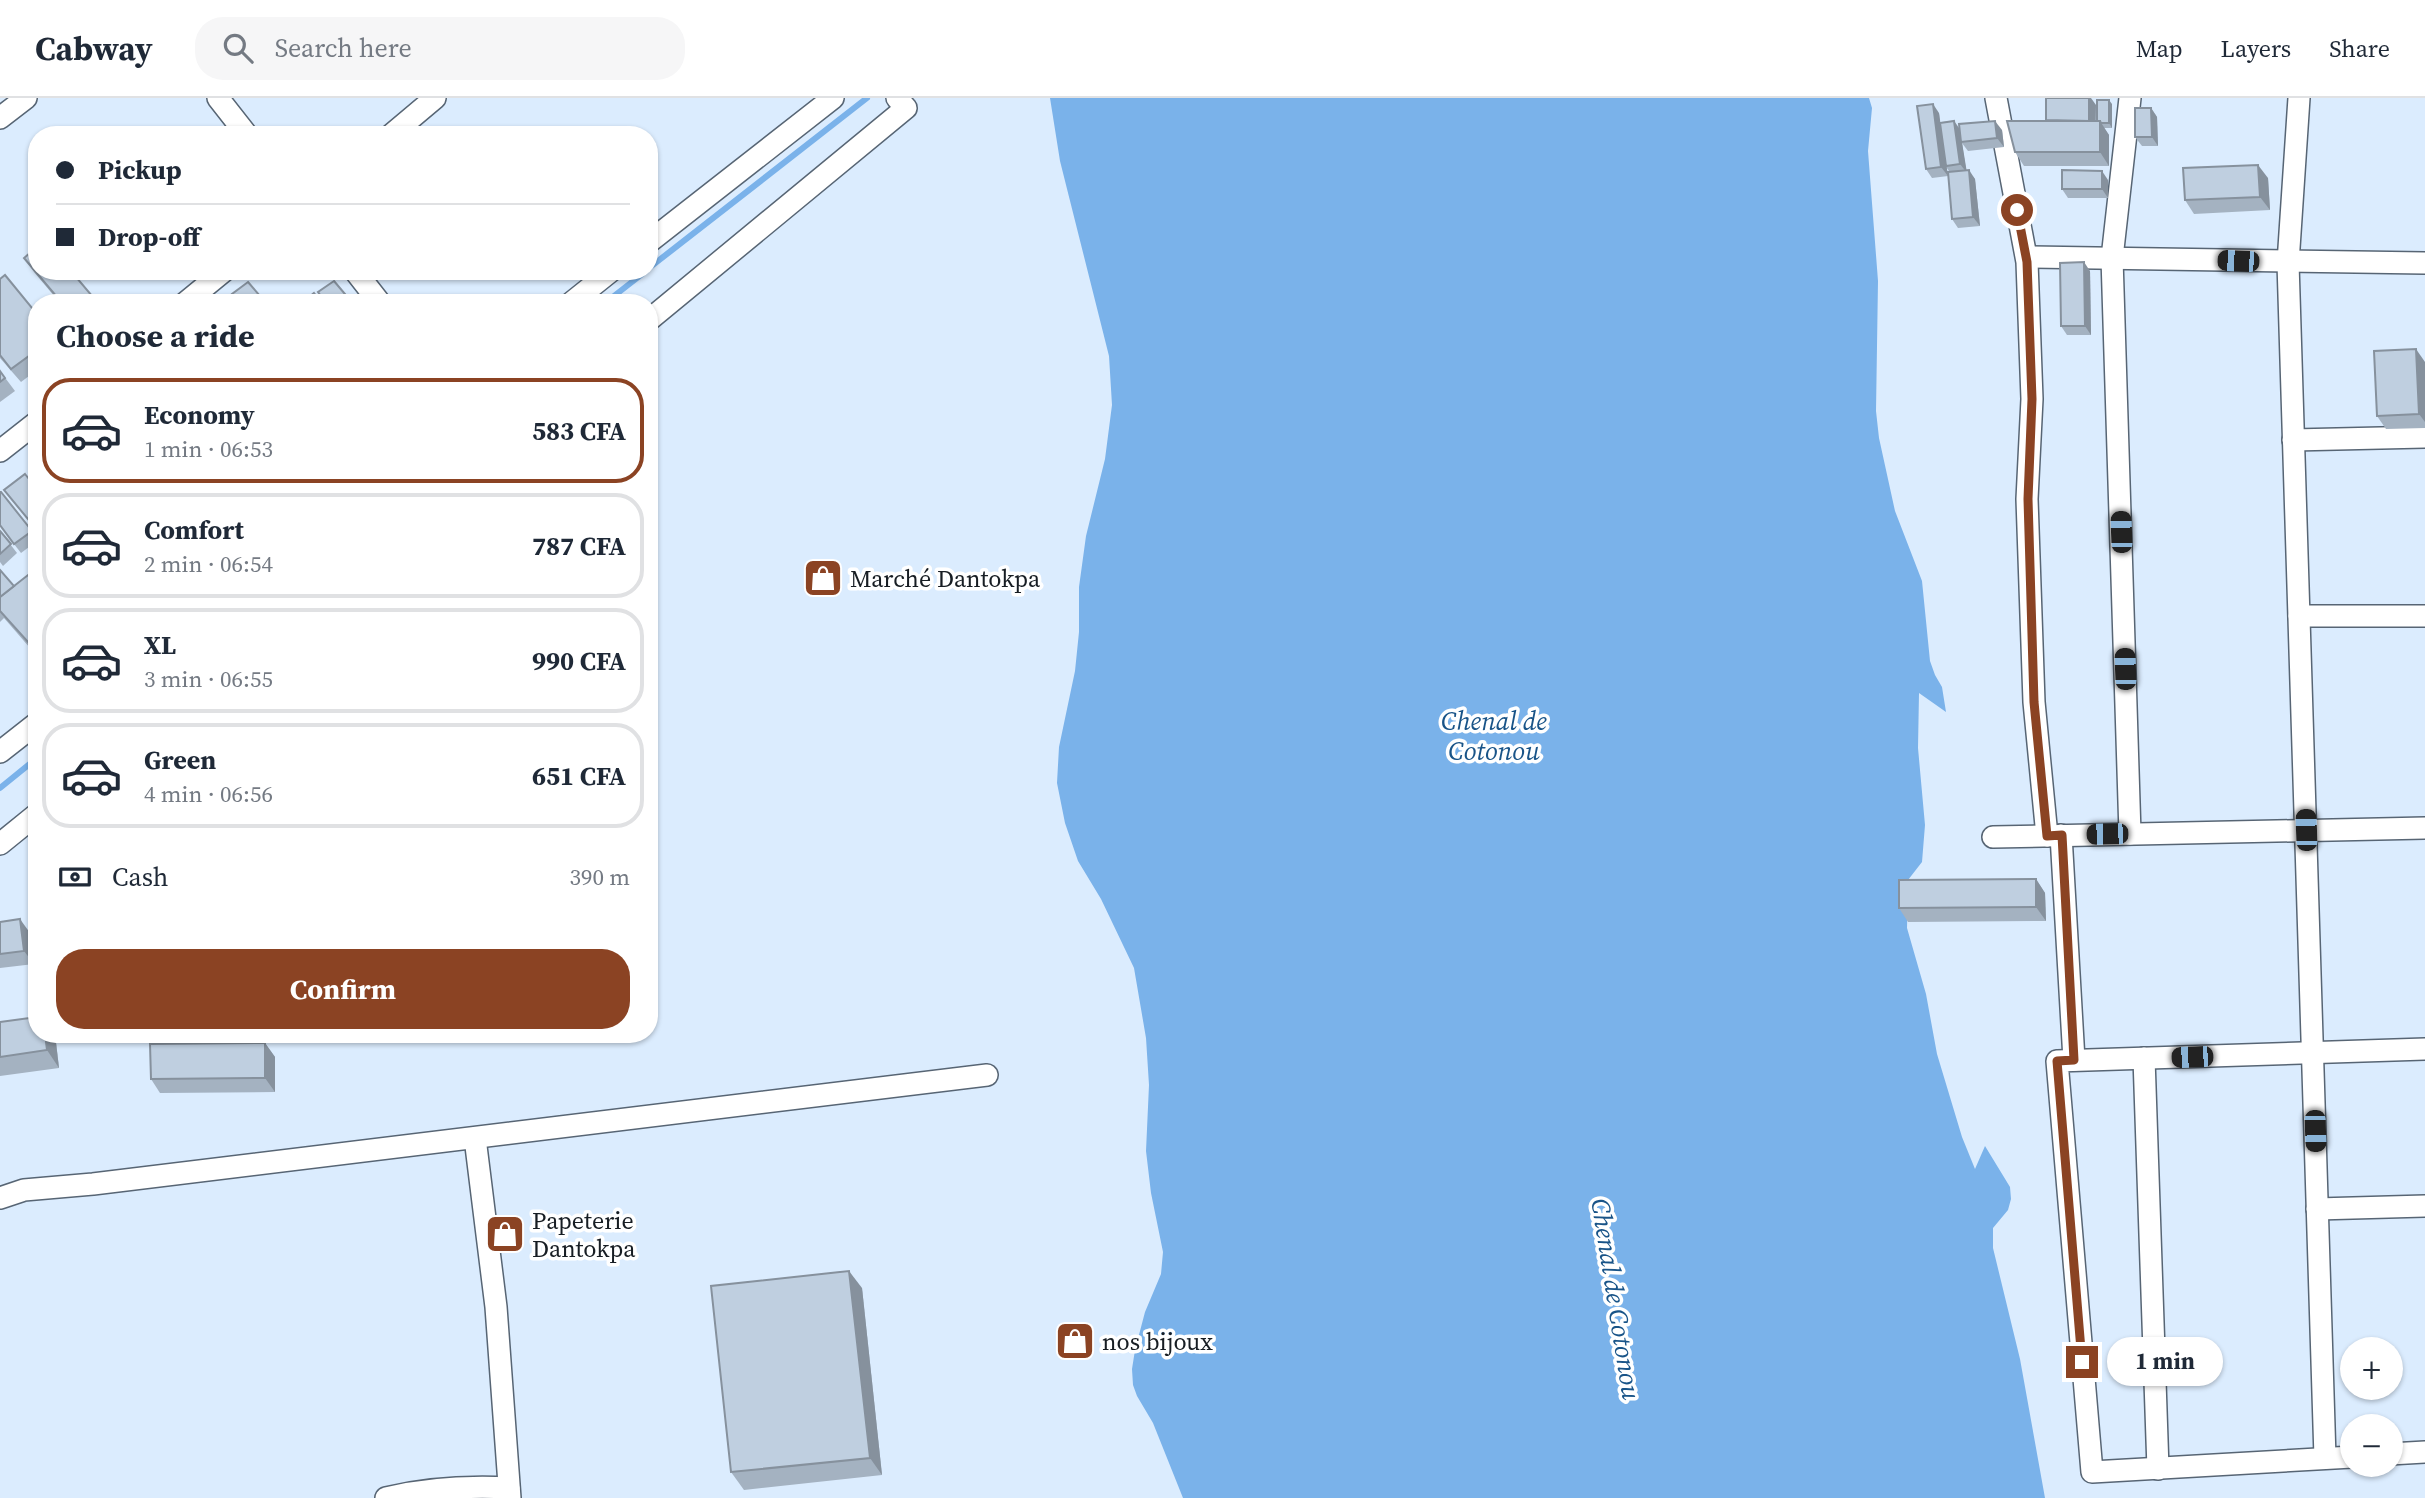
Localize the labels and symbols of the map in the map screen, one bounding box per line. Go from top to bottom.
route start [2001,194,2033,226]
car [2217,250,2260,272]
car [2110,511,2133,553]
shop icon: Marché Dantokpa [802,557,844,599]
place label: Marché Dantokpa [850,562,1041,595]
car [2114,648,2137,690]
water label: Chenal de Cotonou [1441,703,1547,769]
car [2295,809,2318,851]
car [2086,823,2129,845]
car [2171,1046,2214,1068]
car [2304,1110,2327,1152]
water label: Chenal de Cotonou [1582,1196,1650,1402]
place label: Papeterie Dantokpa [532,1204,636,1265]
shop icon: Papeterie Dantokpa [484,1213,526,1255]
shop icon: nos bijoux [1054,1320,1096,1362]
place label: nos bijoux [1102,1325,1213,1358]
callout: 1 min [2106,1338,2222,1386]
route end [2066,1346,2098,1378]

